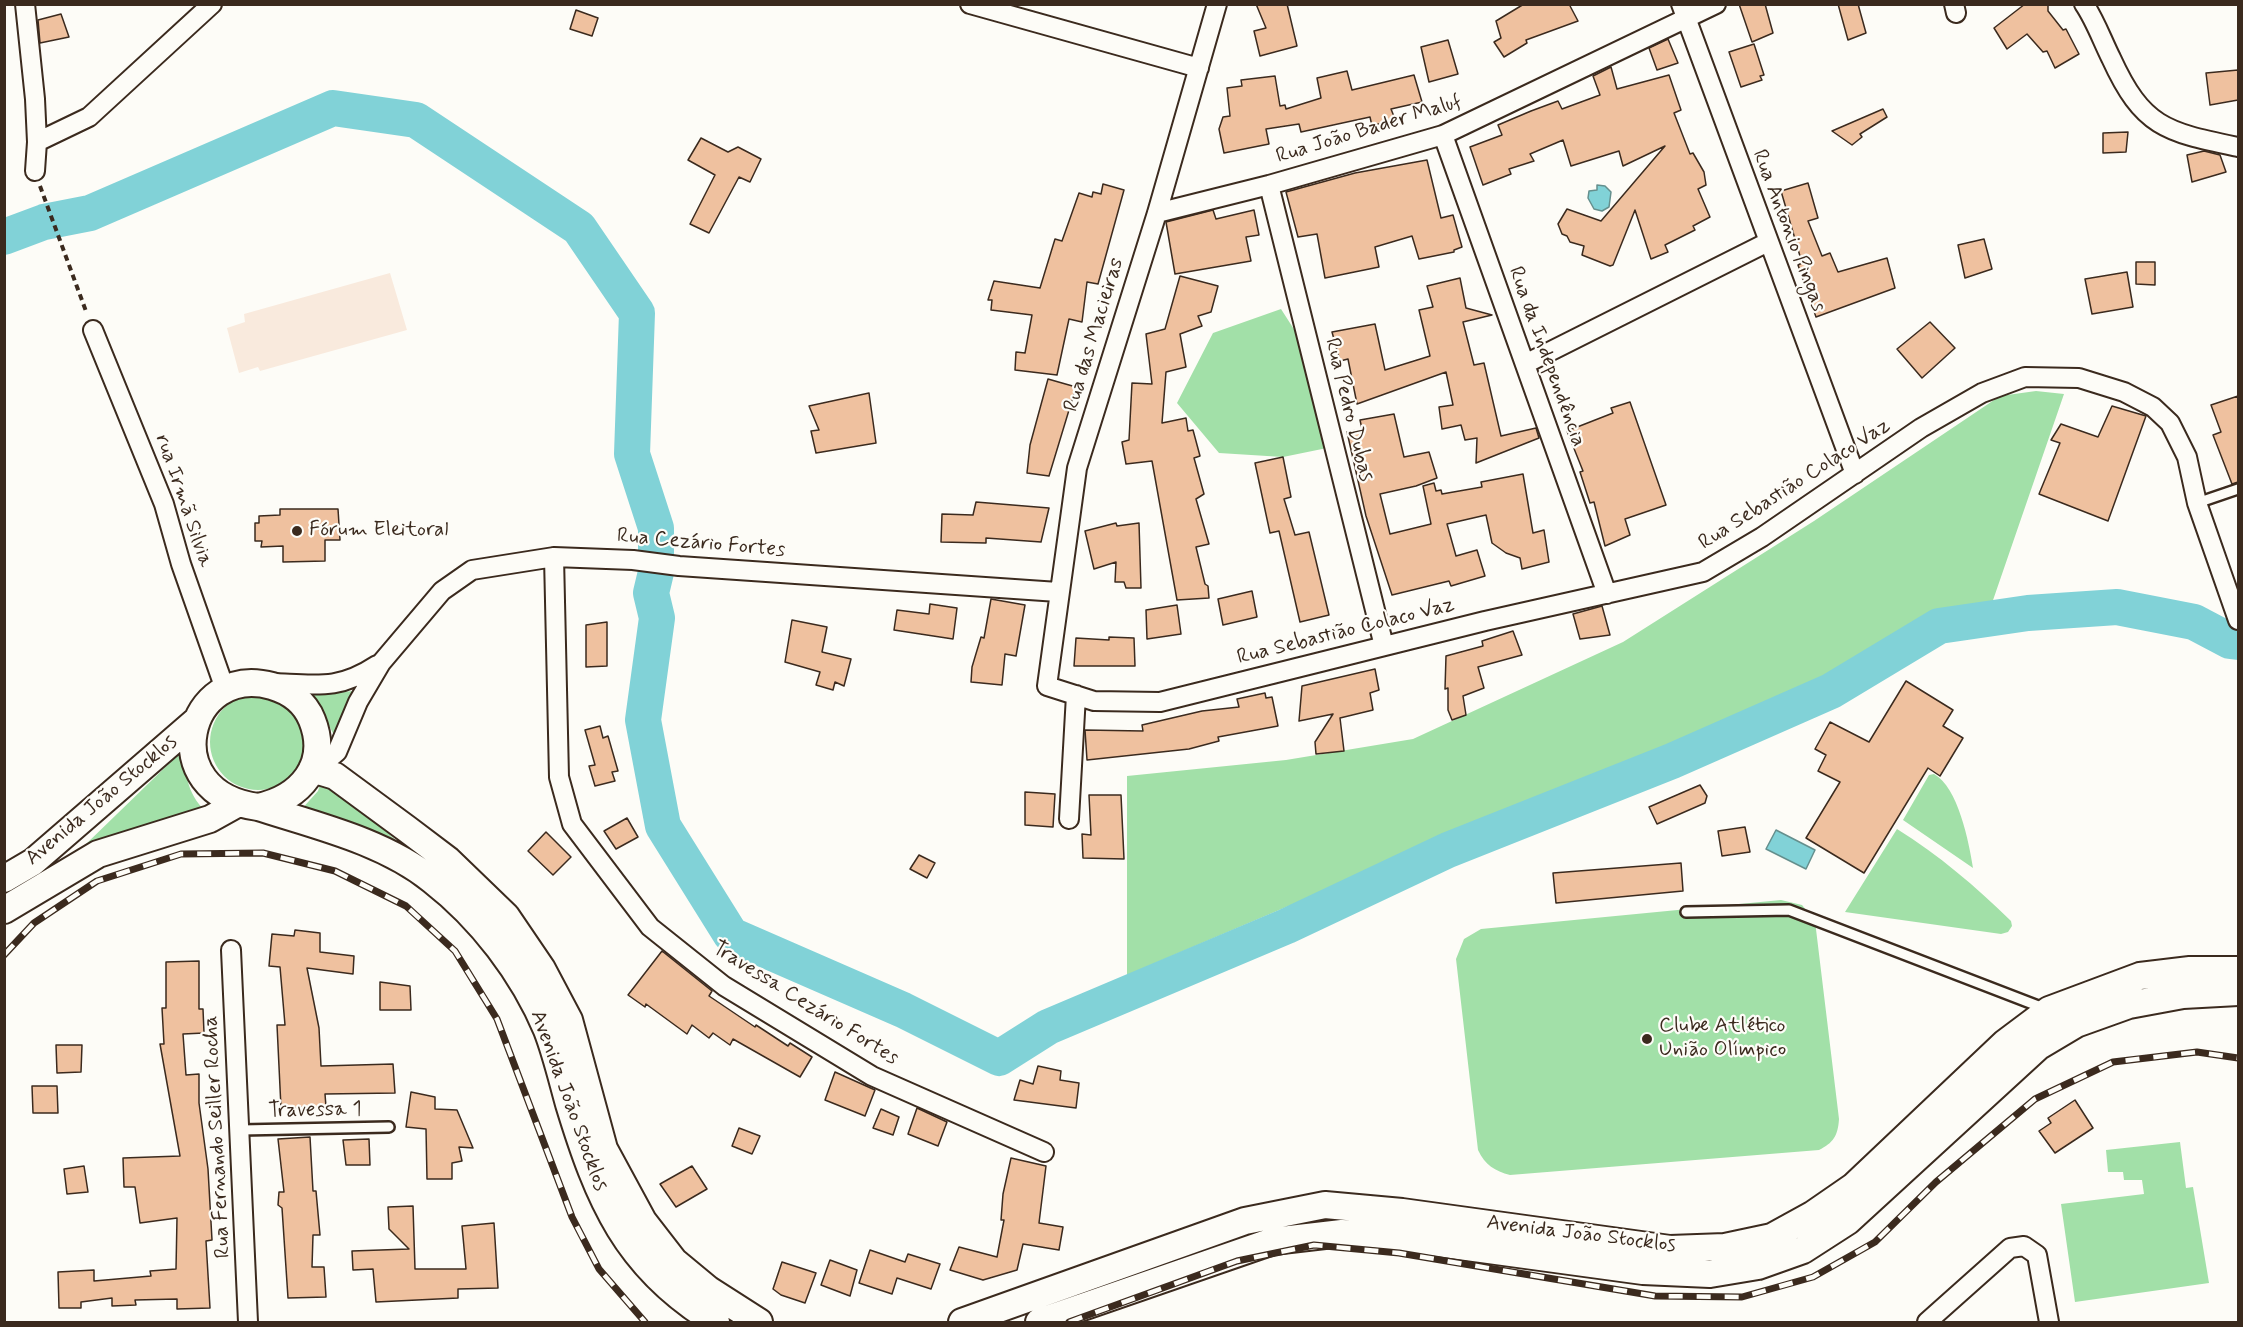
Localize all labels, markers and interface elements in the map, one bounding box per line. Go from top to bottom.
street label: Rua João Bader Maluf [1273,90,1465,170]
street label: Rua Antonio Pingas [1746,146,1830,316]
street label: Rua das Macieiras [1060,255,1130,415]
street label: Rua da Independência [1502,263,1590,451]
street label: Rua Pedro Dubas [1318,336,1378,484]
street label: Rua Sebastião Colaco Vaz [1695,414,1895,556]
street label: rua Irmã Silvia [149,431,217,571]
place label: Fórum Eleitoral [309,518,449,544]
marker: Fórum Eleitoral [290,524,304,538]
street label: Rua Cezário Fortes [616,524,786,564]
street label: Rua Sebastião Colaco Vaz [1235,593,1457,671]
street label: Avenida João Stocklos [21,730,183,872]
street label: Travessa Cezário Fortes [707,936,903,1072]
street label: Avenida João Stocklos [524,1007,612,1195]
place label: Clube Atlético União Olímpico [1659,1014,1786,1064]
street label: Rua Fernando Seiller Rocha [199,1015,237,1259]
marker: Clube Atlético União Olímpico [1640,1032,1654,1046]
street label: Travessa 1 [268,1098,362,1124]
street label: Avenida João Stocklos [1485,1211,1677,1259]

